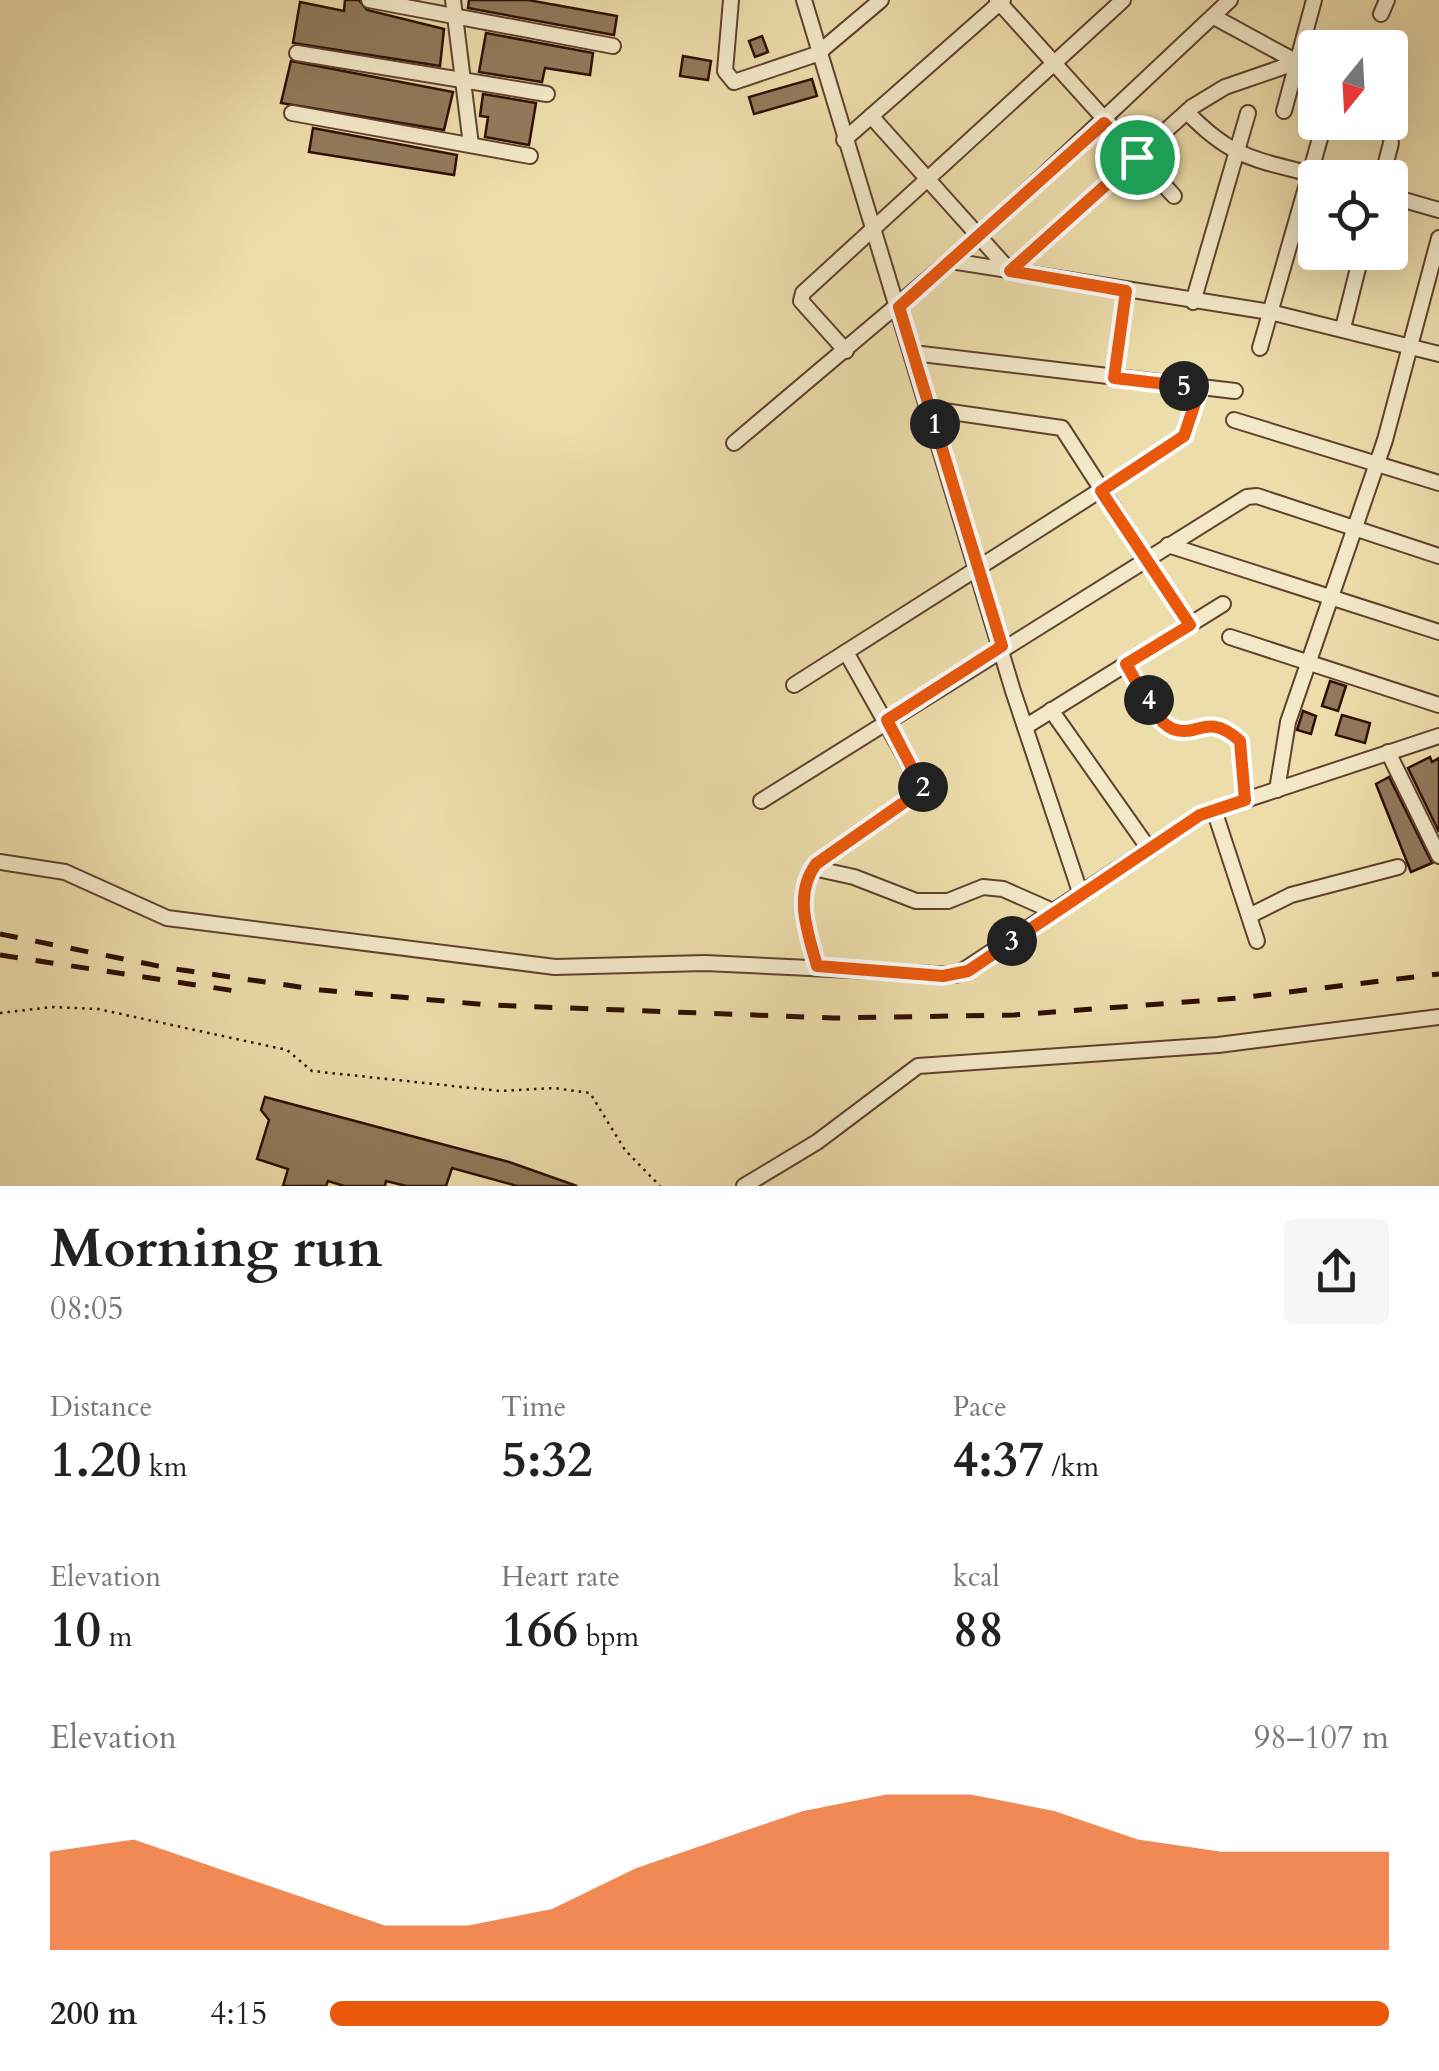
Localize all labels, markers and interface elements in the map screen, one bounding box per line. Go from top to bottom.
north arrow [1298,30,1408,140]
map controls [1298,30,1408,270]
pin [1095,115,1180,200]
icon: arrive [1110,130,1165,185]
button: locate [1298,160,1408,270]
pin: 5 [1159,361,1209,411]
text: 5 [1177,367,1191,405]
pin: 1 [910,399,960,449]
text: 1 [928,405,942,443]
pin: 4 [1124,675,1174,725]
text: 4 [1142,681,1156,719]
pin: 2 [898,762,948,812]
text: 2 [916,768,930,806]
pin: 3 [987,916,1037,966]
text: 3 [1005,922,1019,960]
text: Morning run [50,1212,383,1286]
button: share [1284,1219,1389,1324]
text: 08:05 [50,1287,124,1331]
text: Distance [50,1388,152,1426]
text: Time [501,1388,566,1426]
text: Pace [953,1388,1007,1426]
text: 1.20 [50,1426,141,1494]
text: 5:32 [501,1426,593,1494]
text: 4:37 [953,1426,1044,1494]
text: km [141,1448,188,1486]
text: /km [1044,1448,1099,1486]
text: Elevation [50,1558,161,1596]
text: Heart rate [501,1558,620,1596]
text: kcal [953,1558,1000,1596]
text: 10 [50,1596,101,1664]
text: 166 [501,1596,578,1664]
text: 88 [953,1596,1004,1664]
text: m [101,1618,132,1656]
text: bpm [578,1618,639,1656]
text: Elevation [50,1716,177,1760]
text: 98–107 m [1254,1716,1389,1760]
text: 200 m [50,1992,137,2036]
text: 4:15 [210,1992,267,2036]

